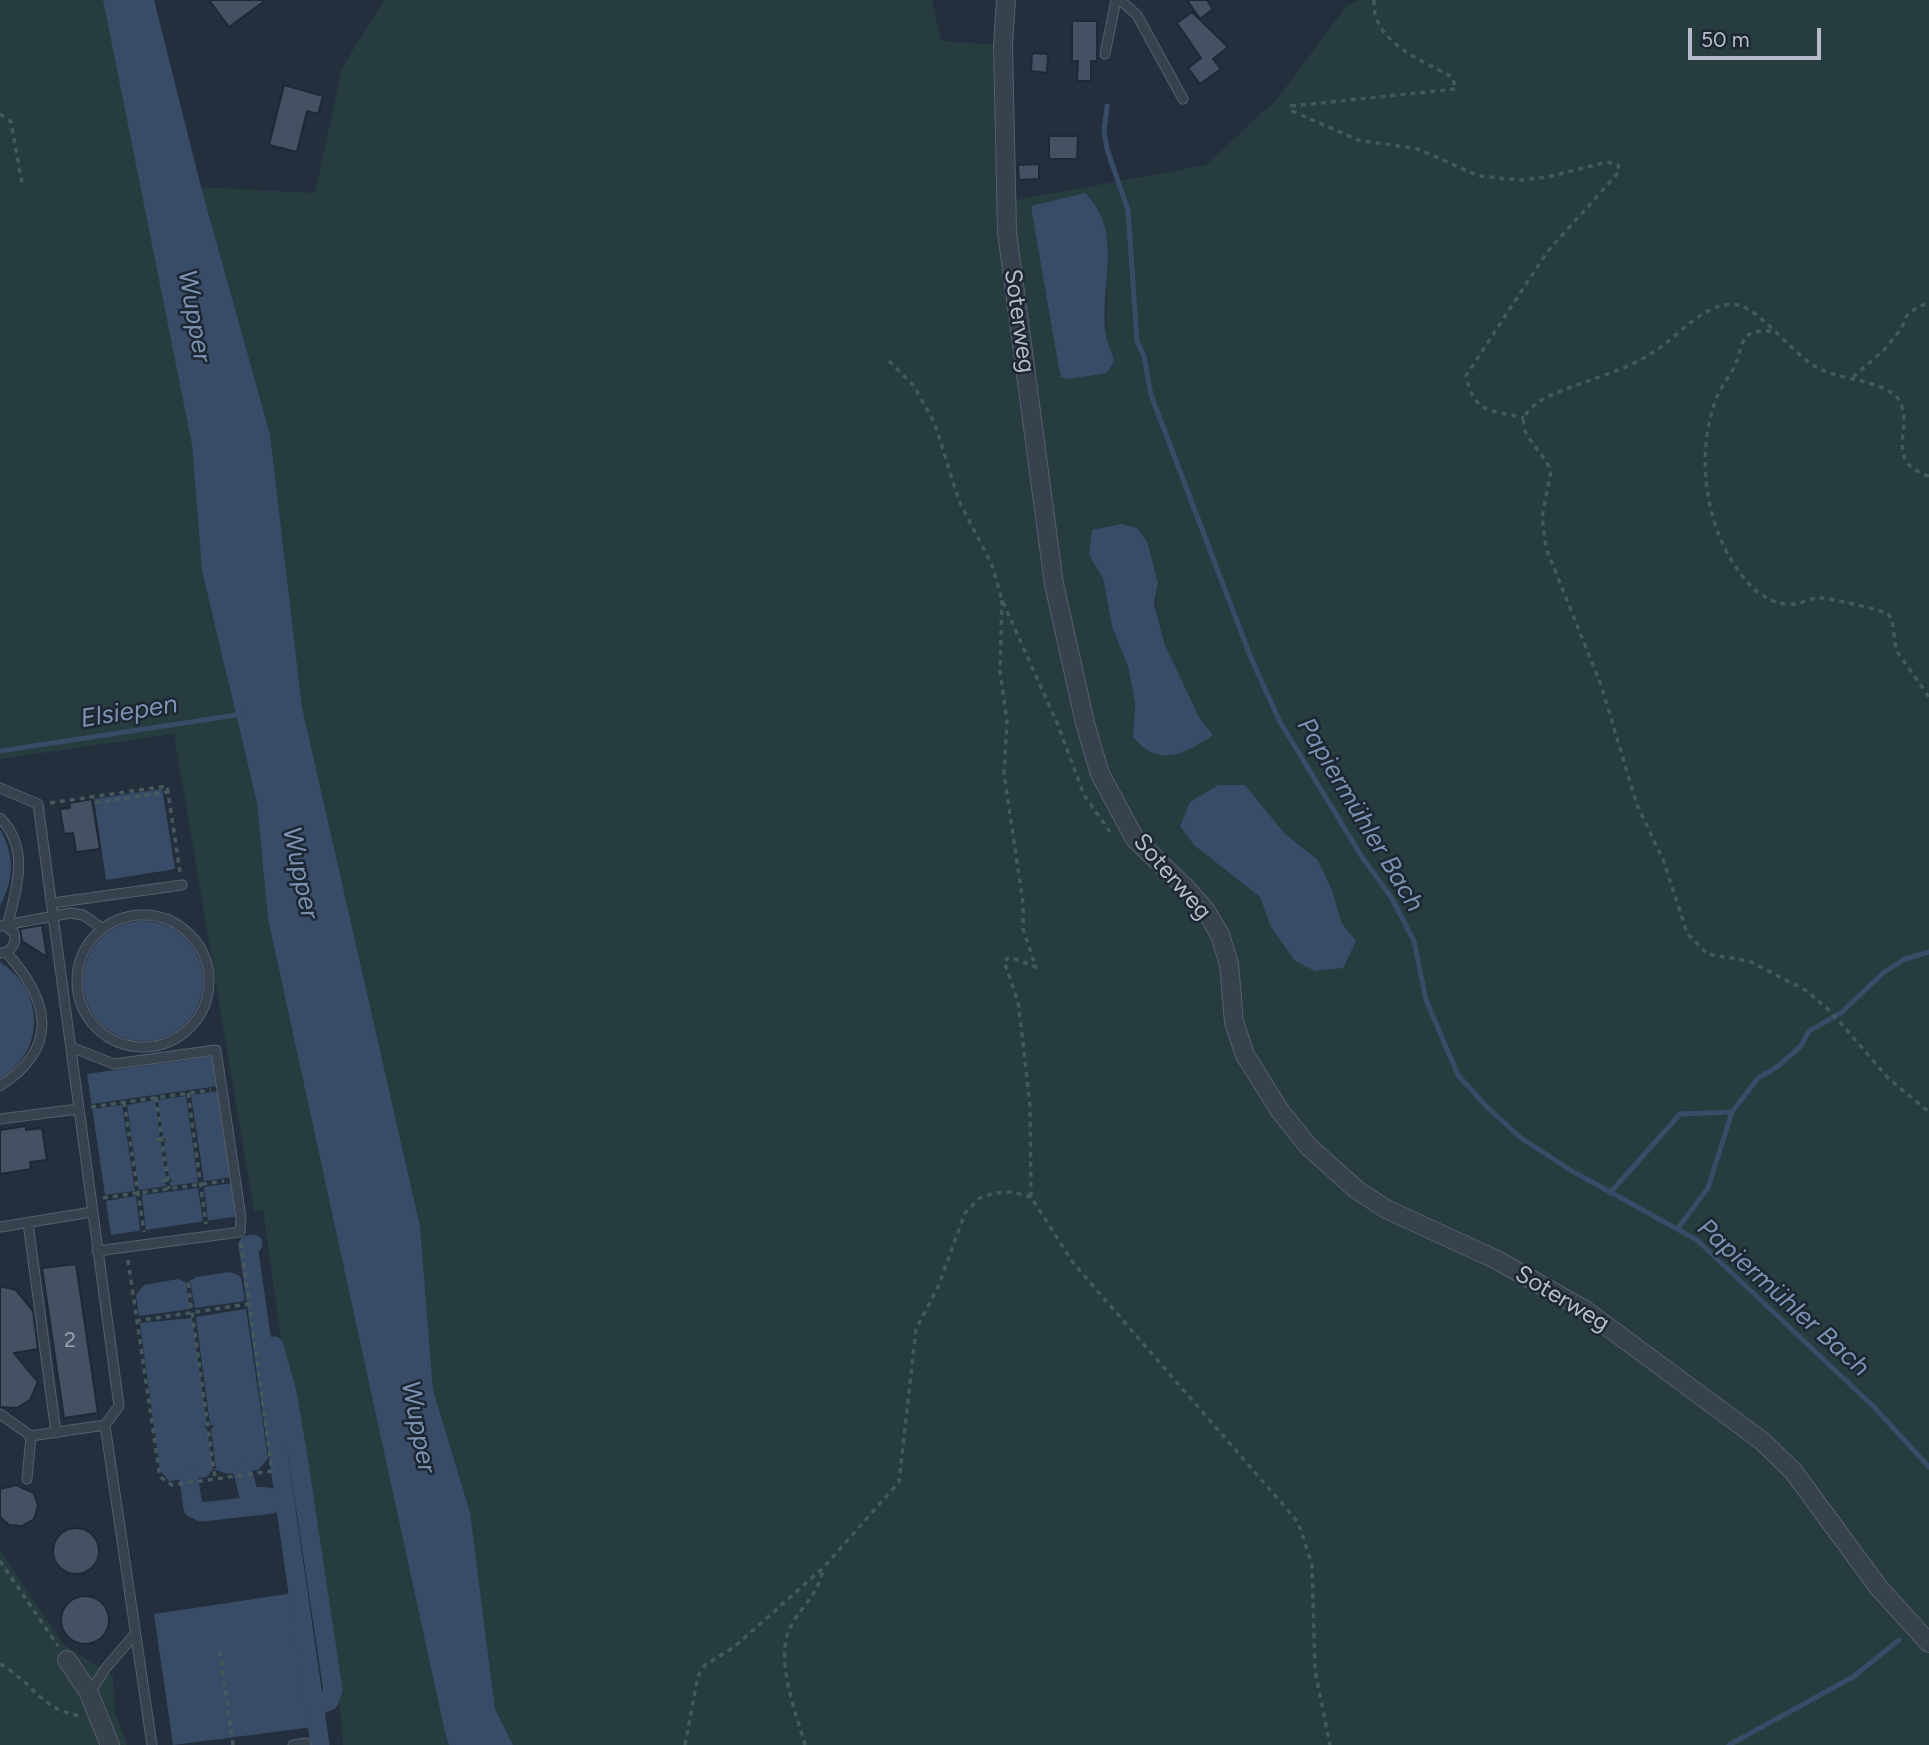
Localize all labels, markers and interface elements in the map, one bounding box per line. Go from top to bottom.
scale bar [1691,14,1824,58]
text: 50 m [1701,27,1750,52]
water label: Wupper [171,267,217,365]
street label: Soterweg [997,267,1041,375]
water label: Elsiepen [78,689,180,735]
water label: Papiermühler Bach [1290,712,1430,918]
water label: Wupper [275,824,325,922]
street label: Soterweg [1127,828,1217,926]
water label: Papiermühler Bach [1691,1213,1875,1383]
street label: Soterweg [1510,1260,1614,1338]
house number: 2 [64,1328,76,1354]
water label: Wupper [394,1378,442,1476]

